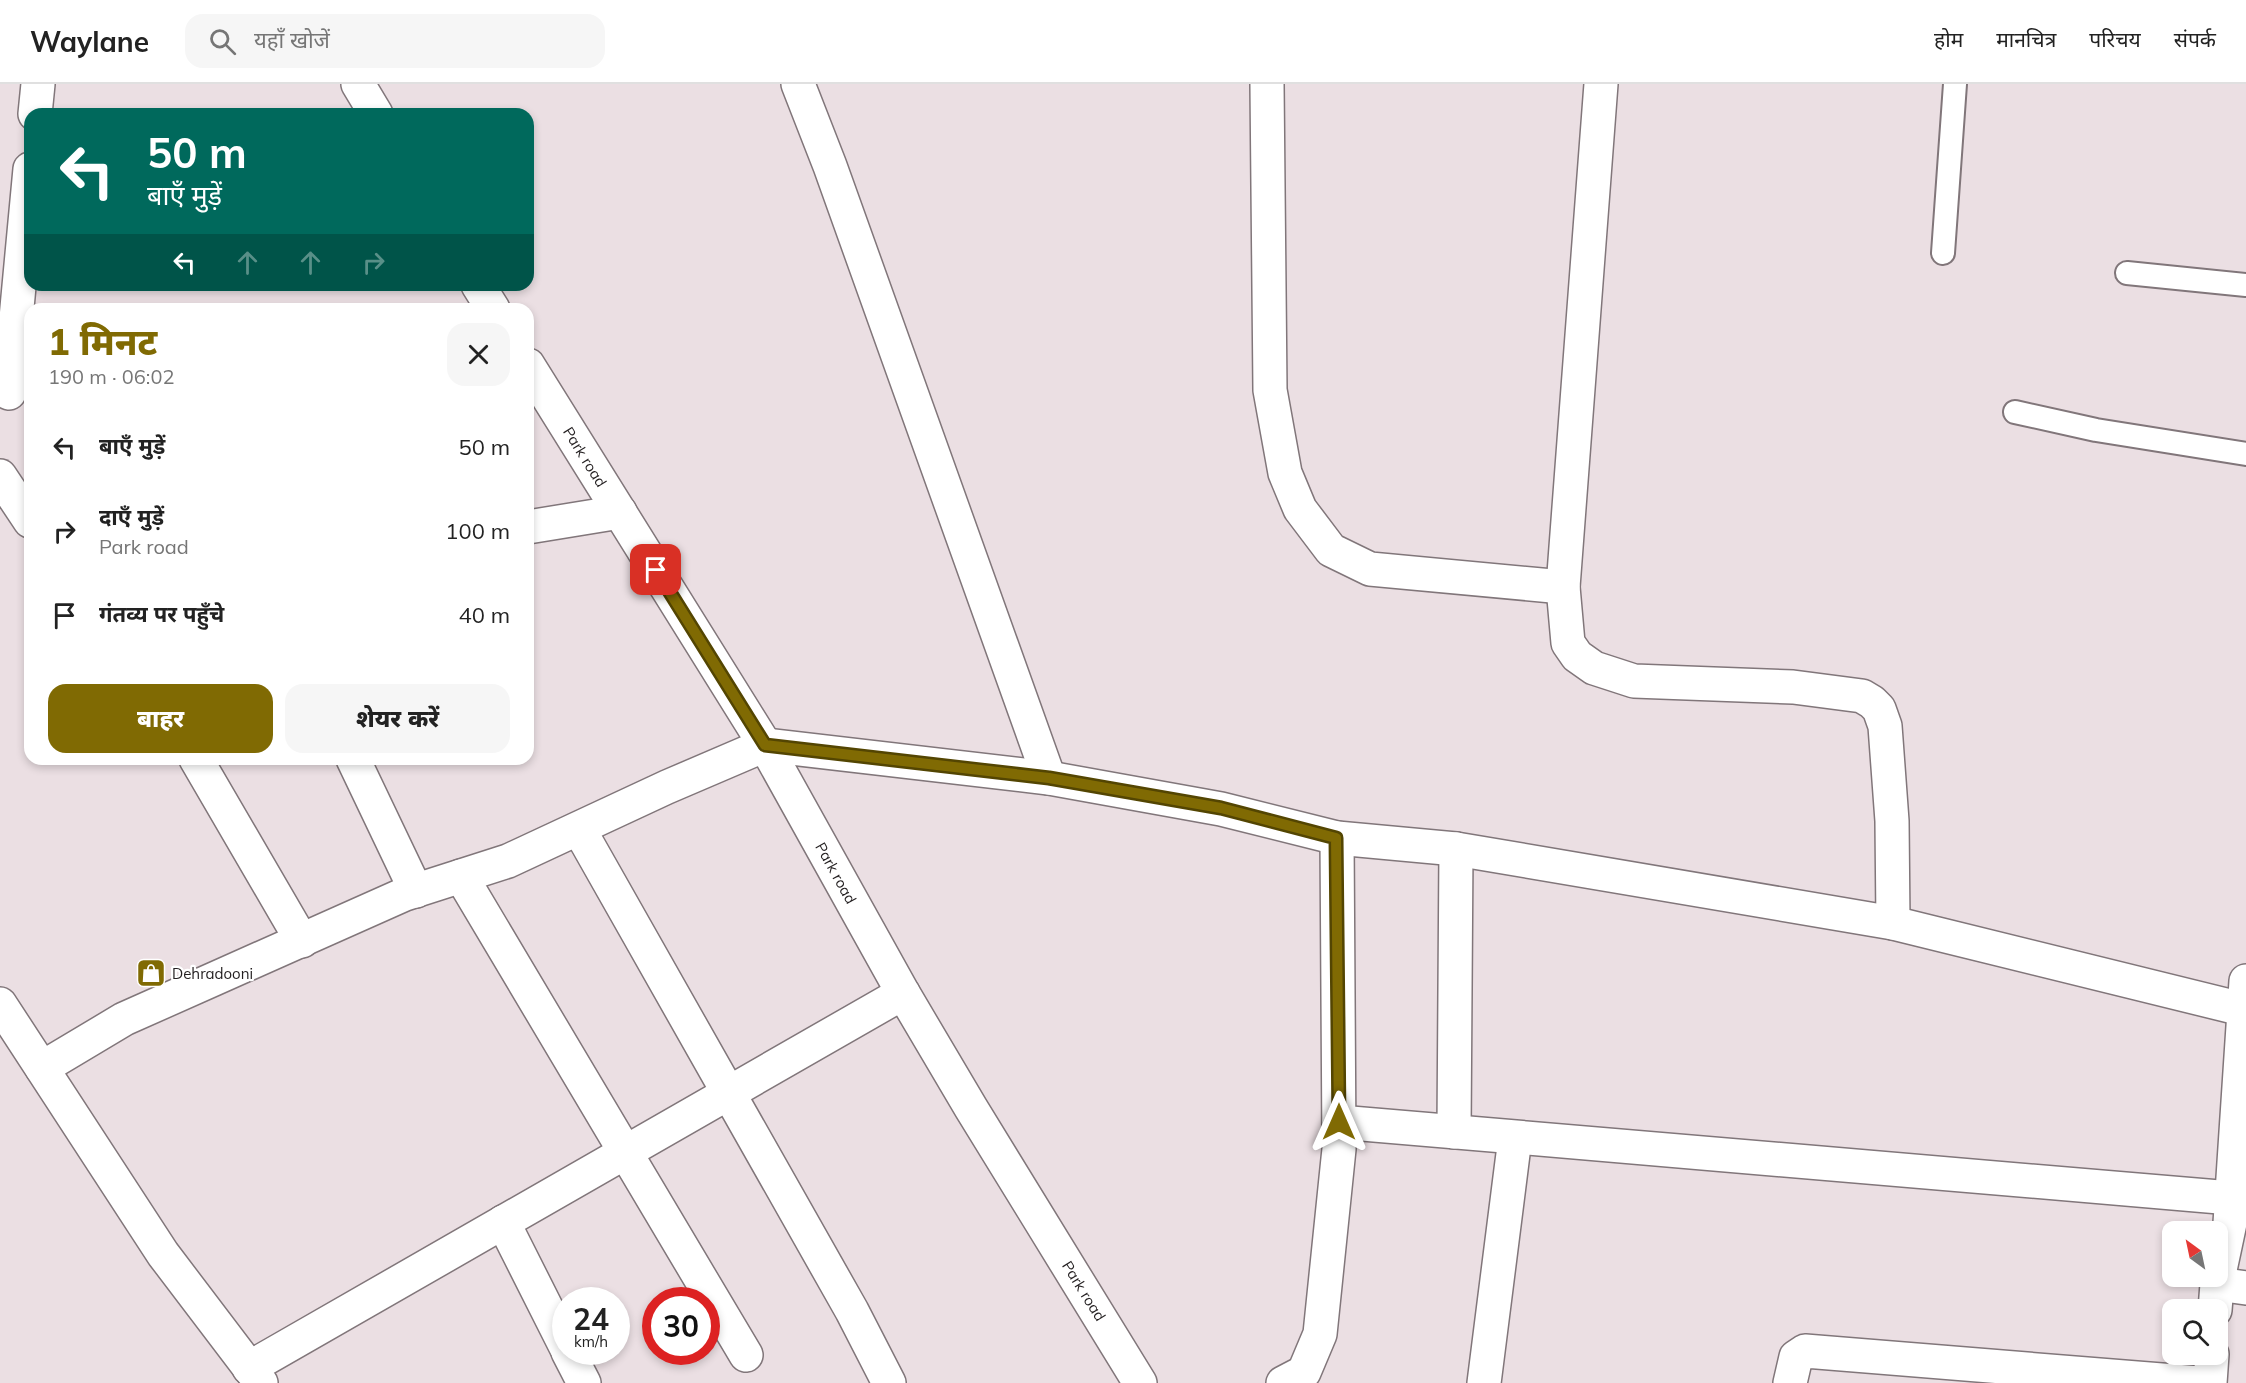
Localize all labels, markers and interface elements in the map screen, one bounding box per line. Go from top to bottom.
search box [185,14,605,68]
text: Waylane [30,24,149,59]
icon: search [206,25,239,58]
text: यहाँ खोजें [254,26,330,54]
text: होम [1934,26,1963,52]
text: मानचित्र [1996,26,2056,52]
text: परिचय [2089,26,2141,52]
text: संपर्क [2174,26,2216,52]
text: 50 m [147,126,247,179]
icon: left [48,132,126,210]
text: बाएँ मुड़ें [147,178,222,212]
icon: left [168,246,201,279]
icon: ahead [231,246,264,279]
icon: ahead [294,246,327,279]
icon: right [357,246,390,279]
text: 1 मिनट [48,319,157,364]
button: close [447,323,510,386]
text: 190 m · 06:02 [48,364,174,389]
street label: Park road [559,423,611,491]
icon: left [48,431,81,464]
text: बाएँ मुड़ें [99,432,165,460]
text: 50 m [459,433,510,461]
text: दाएँ मुड़ें [99,503,164,531]
icon: right [48,515,81,548]
text: 100 m [445,517,510,545]
text: Park road [99,534,189,559]
pin [630,544,681,595]
icon: arrive [639,553,672,586]
icon: arrive [48,599,81,632]
text: गंतव्य पर पहुँचे [99,600,224,628]
text: 40 m [459,601,510,629]
button: बाहर [48,684,273,753]
button: शेयर करें [285,684,510,753]
street label: Park road [811,839,861,907]
shop icon: Dehradooni [135,957,167,989]
place label: Dehradooni [172,964,253,983]
position arrow [1307,1090,1371,1154]
north arrow [2162,1221,2228,1287]
map controls [2162,1221,2228,1365]
street label: Park road [1058,1257,1110,1325]
speed limit sign: 30 [642,1287,720,1365]
button: search [2162,1299,2228,1365]
text: 24 [573,1300,609,1338]
text: km/h [574,1332,608,1351]

